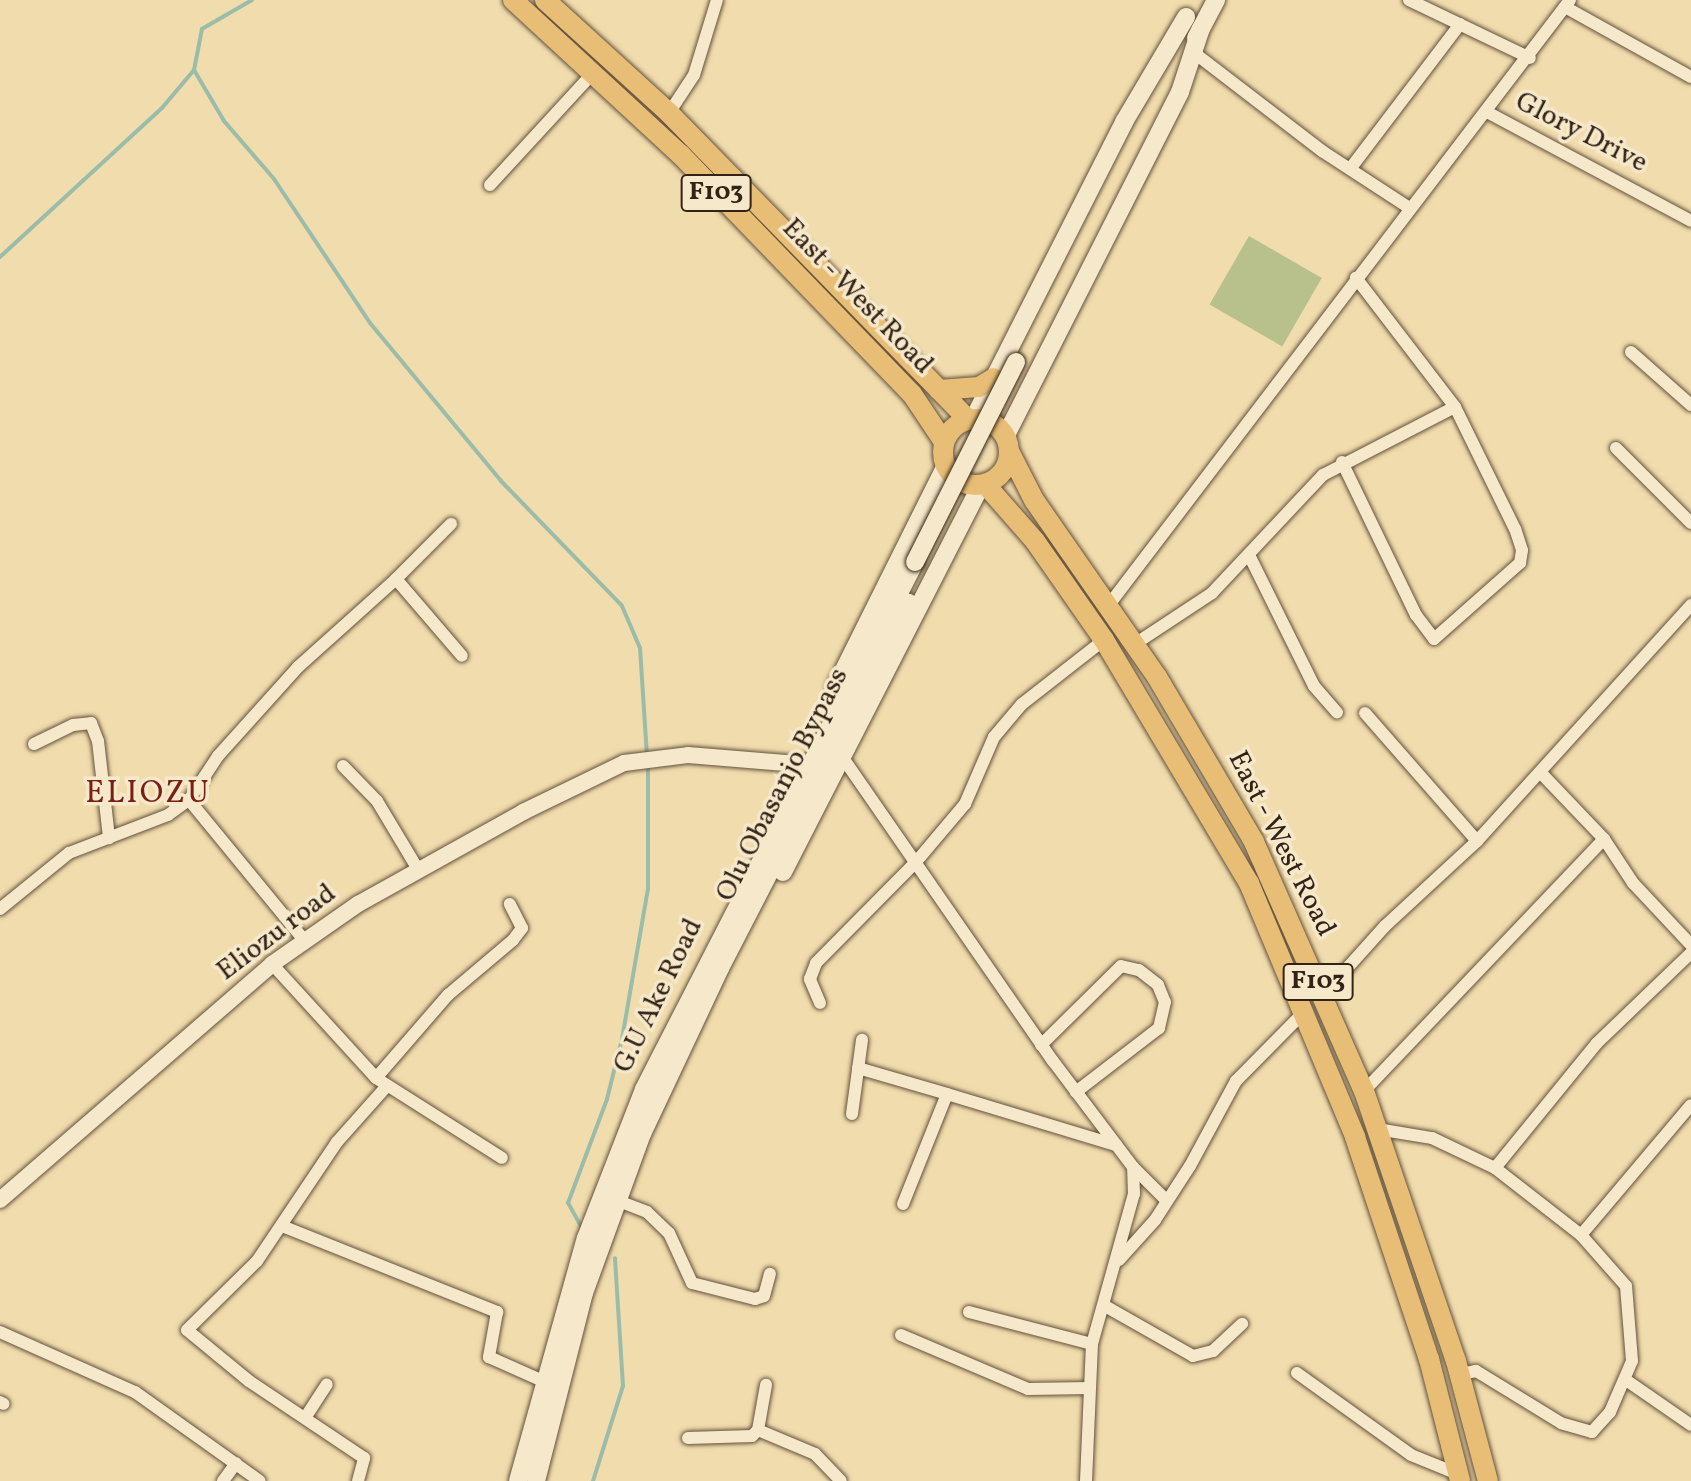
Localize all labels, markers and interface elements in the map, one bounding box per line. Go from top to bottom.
street label: Glory Drive [1509,85,1653,181]
road number: F103 [680,171,752,215]
street label: East - West Road [774,212,940,382]
street label: Olu Obasanjo Bypass [710,663,856,907]
street label: East - West Road [1219,745,1343,943]
district label: ELIOZU [85,775,211,813]
street label: Eliozu road [211,877,343,989]
street label: G.U Ake Road [607,913,711,1079]
road number: F103 [1282,960,1354,1004]

